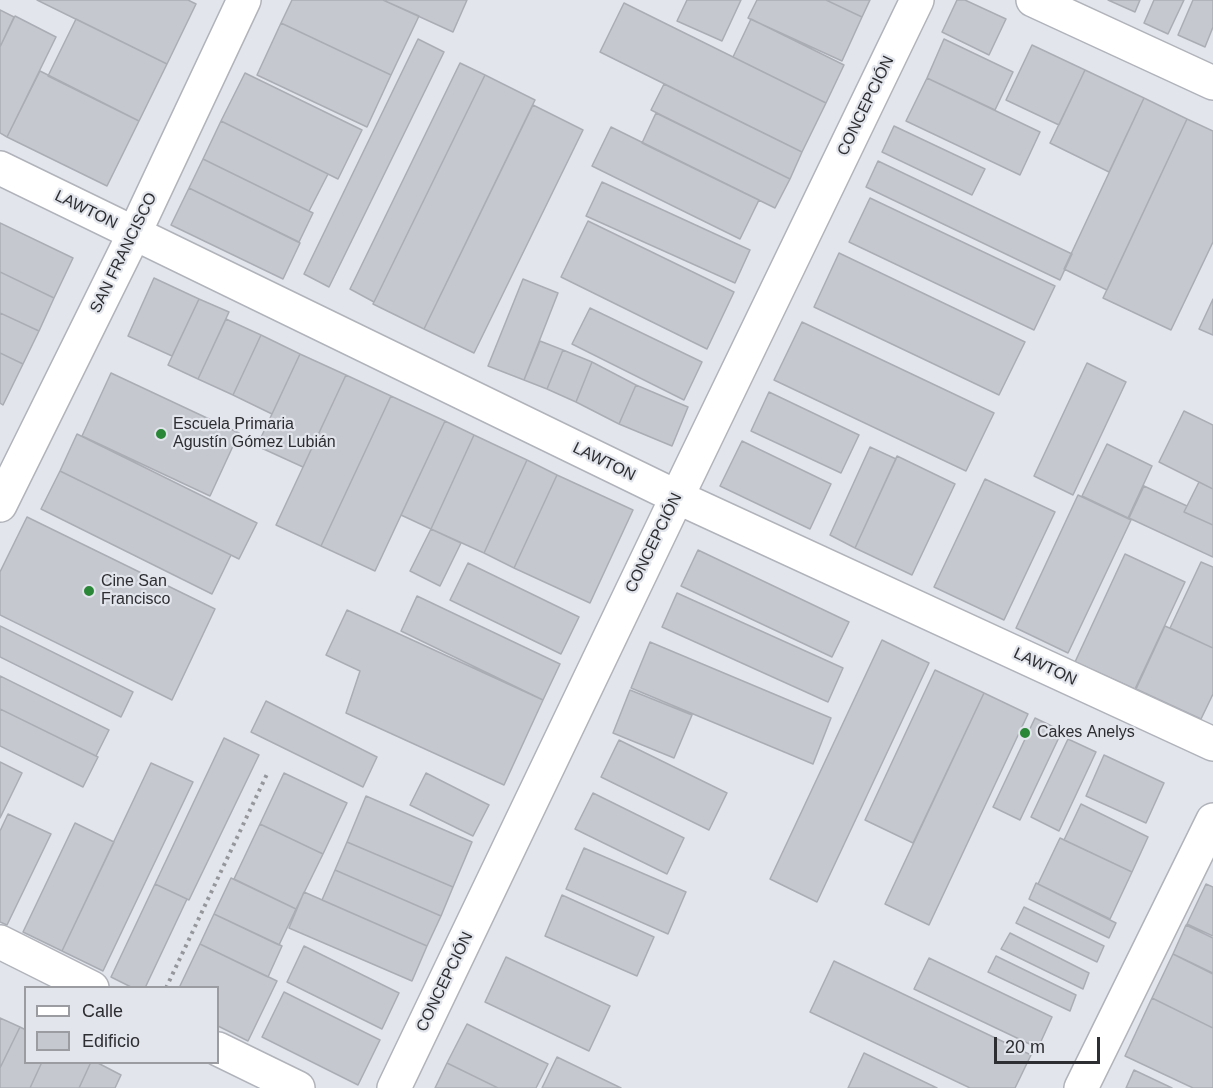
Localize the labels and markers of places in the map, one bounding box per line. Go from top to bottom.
place label: Escuela Primaria Agustín Gómez Lubián [173,415,336,453]
marker: Escuela Primaria Agustín Gómez Lubián [154,427,168,441]
place label: Cine San Francisco [101,572,170,610]
marker: Cine San Francisco [82,584,96,598]
place label: Cakes Anelys [1037,723,1135,743]
marker: Cakes Anelys [1018,726,1032,740]

